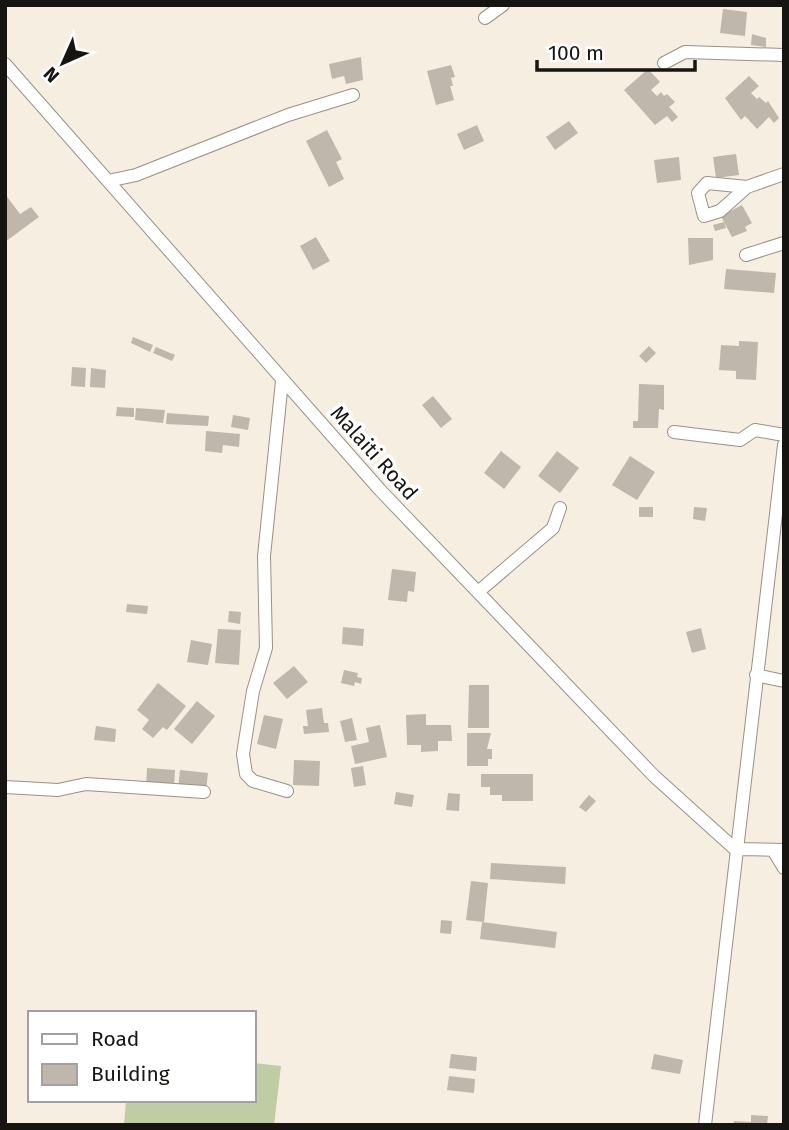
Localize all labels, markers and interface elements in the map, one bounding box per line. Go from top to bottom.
north arrow [28,28,98,98]
scale bar [537,28,694,72]
text: 100 m [548,40,604,66]
text: N [39,62,64,87]
street label: Malaiti Road [325,400,423,506]
legend [28,1011,256,1102]
text: Road [91,1026,139,1052]
text: Building [91,1061,170,1087]

